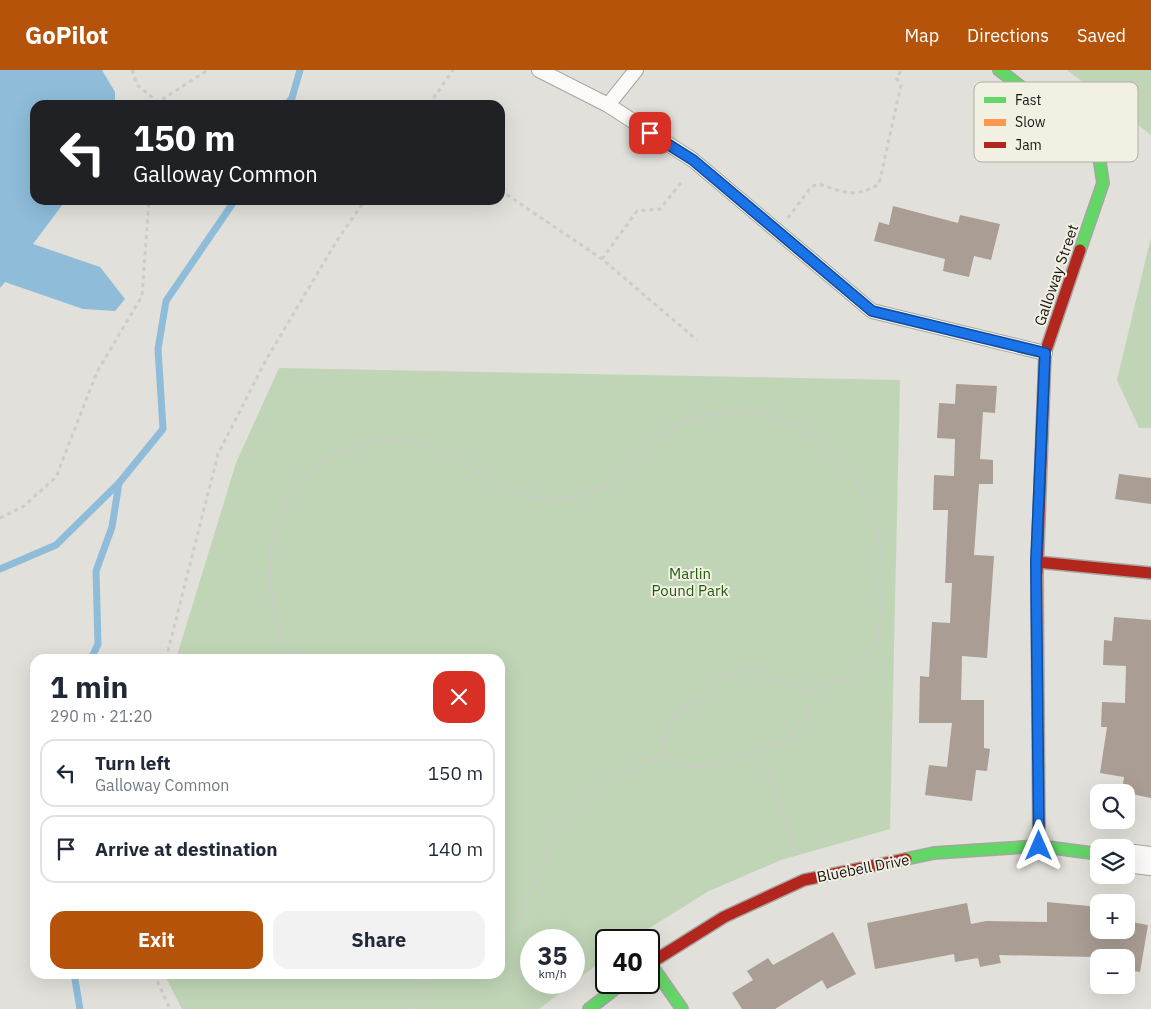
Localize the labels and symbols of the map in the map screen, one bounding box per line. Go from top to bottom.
legend [974,82,1138,162]
text: Fast [1015,91,1041,109]
pin [629,112,671,154]
text: Slow [1015,113,1046,131]
text: Jam [1015,136,1042,154]
street label: Galloway Street [1030,222,1082,328]
park label: Marlin Pound Park [652,564,729,600]
position arrow [1012,819,1064,871]
street label: Bluebell Drive [815,850,911,886]
speed limit sign: 40 [595,929,660,994]

